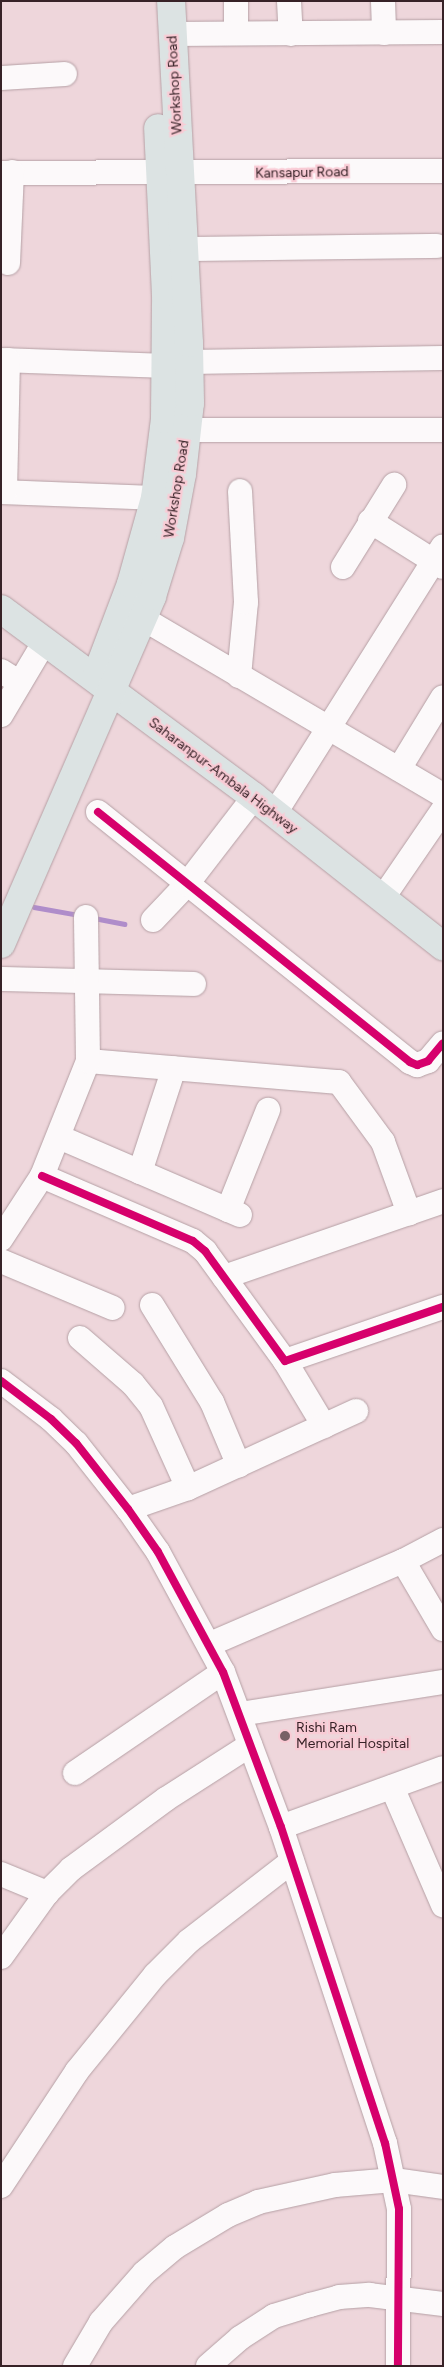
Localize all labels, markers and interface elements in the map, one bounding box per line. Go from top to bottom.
street label: Workshop Road [164,35,186,135]
street label: Kansapur Road [255,164,349,182]
street label: Workshop Road [161,439,193,539]
street label: Saharanpur-Ambala Highway [145,714,301,838]
place label: Rishi Ram Memorial Hospital [296,1720,409,1752]
marker: Rishi Ram Memorial Hospital [278,1729,292,1743]

